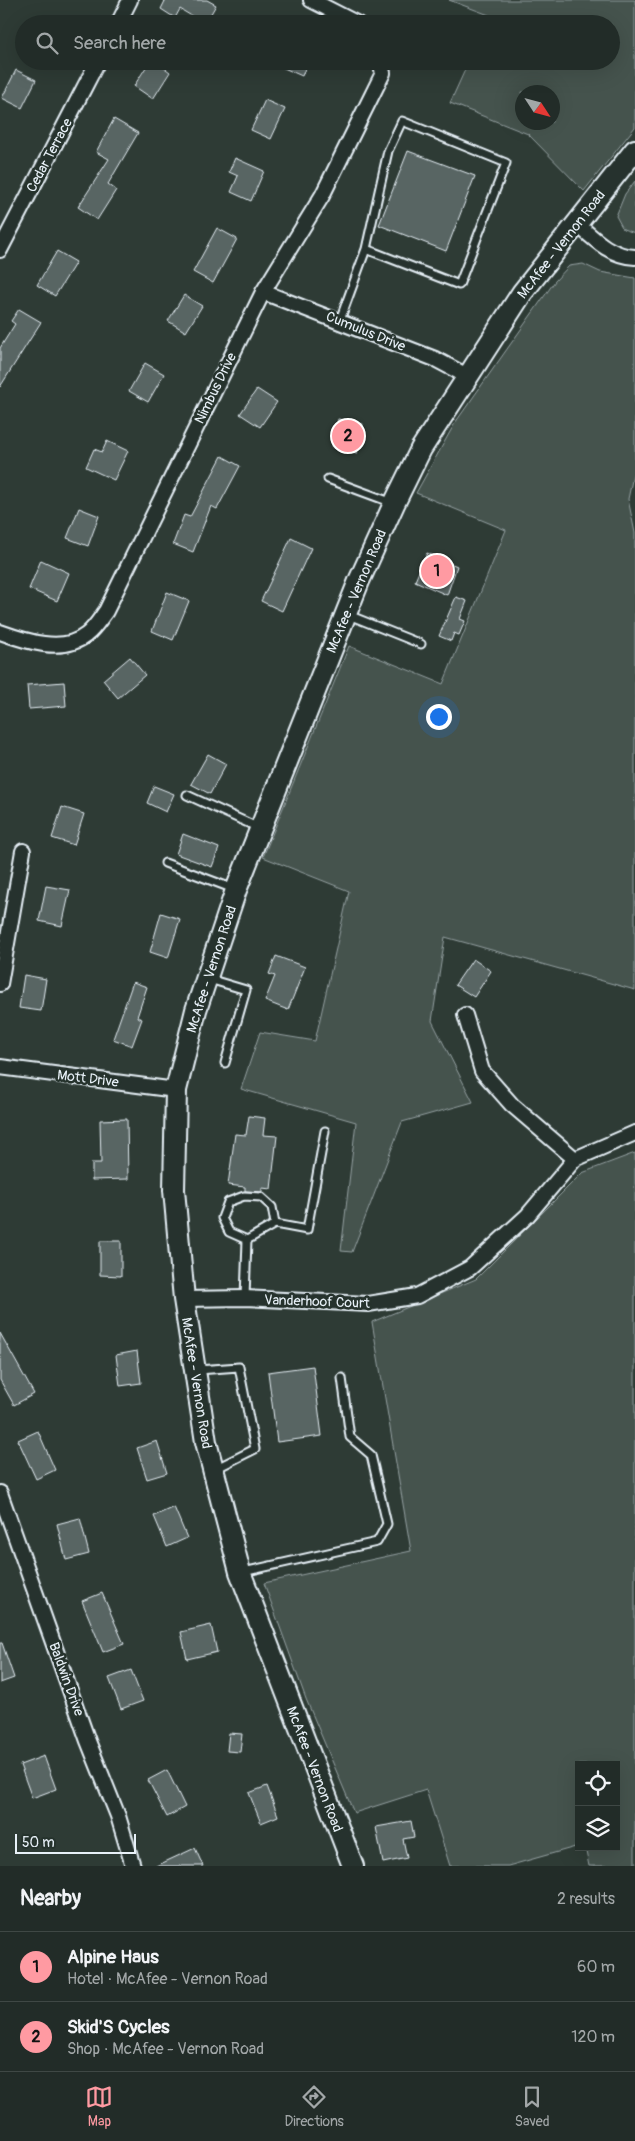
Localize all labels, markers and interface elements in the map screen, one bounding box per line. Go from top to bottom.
search box [15,15,620,70]
icon: search [33,29,61,57]
text: Search here [73,31,166,55]
north arrow [515,85,560,130]
street label: Cedar Terrace [23,115,76,195]
street label: McAfee - Vernon Road [514,187,609,302]
street label: Cumulus Drive [324,308,408,355]
street label: Nimbus Drive [191,350,240,427]
pin: 2 [332,417,364,455]
street label: McAfee - Vernon Road [323,527,390,656]
pin: 1 [421,552,453,590]
your location [426,704,452,730]
street label: McAfee - Vernon Road [183,903,240,1035]
street label: Mott Drive [56,1066,120,1091]
street label: Vanderhoof Court [264,1291,370,1312]
street label: McAfee - Vernon Road [178,1316,215,1450]
street label: Baldwin Drive [45,1640,88,1718]
street label: McAfee - Vernon Road [283,1704,346,1834]
map controls [575,1761,620,1851]
button: locate [575,1761,620,1806]
button: layers [575,1806,620,1851]
scale bar [15,1831,136,1854]
text: 50 m [22,1834,55,1851]
text: Nearby [20,1885,81,1912]
text: 2 results [557,1889,615,1909]
text: Alpine Haus [67,1945,159,1969]
text: 1 [33,1957,39,1977]
text: 60 m [577,1957,615,1977]
text: Hotel · McAfee - Vernon Road [67,1969,268,1989]
text: Skid'S Cycles [67,2015,170,2039]
text: 2 [32,2027,40,2047]
text: 120 m [571,2027,615,2047]
text: Shop · McAfee - Vernon Road [67,2039,264,2059]
tab: Map [85,2083,113,2130]
tab: Directions [284,2083,344,2130]
tab: Saved [515,2083,550,2130]

